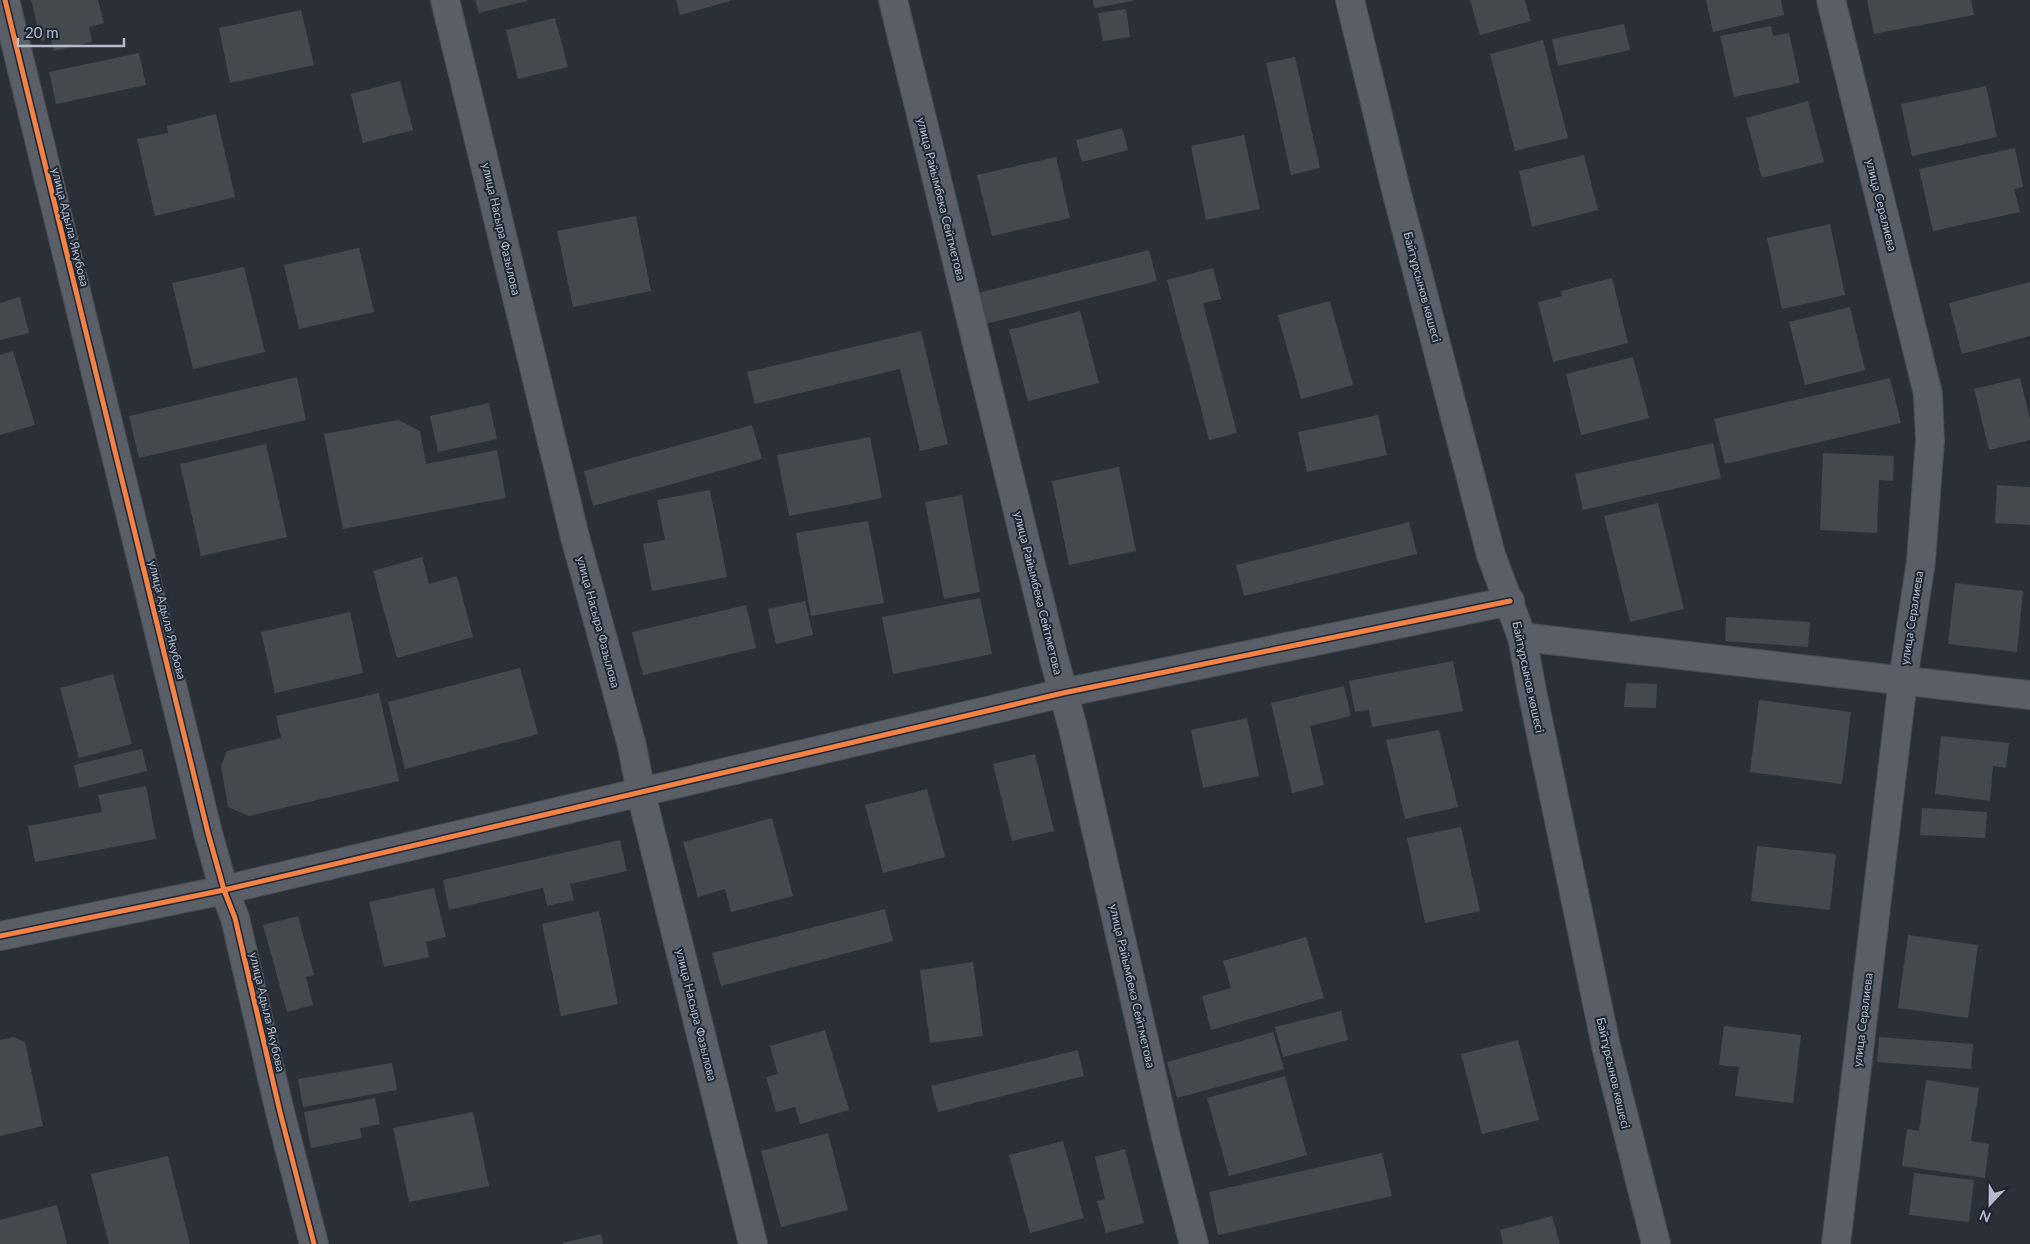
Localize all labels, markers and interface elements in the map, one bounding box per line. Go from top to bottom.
scale bar [18,15,124,47]
text: 20 m [25,23,59,41]
street label: улица Райымбека Сейтметова [914,116,969,282]
street label: улица Сералиева [1863,157,1900,253]
street label: улица Насыра Фазылова [479,161,524,297]
street label: улица Адыла Якубова [48,166,93,288]
street label: Байтұрсынов көшесі [1401,230,1444,344]
street label: улица Райымбека Сейтметова [1011,510,1066,676]
street label: улица Насыра Фазылова [574,554,623,689]
street label: улица Адыла Якубова [145,559,190,681]
street label: улица Сералиева [1897,570,1926,666]
street label: Байтұрсынов көшесі [1509,620,1548,734]
street label: улица Райымбека Сейтметова [1106,902,1159,1069]
street label: улица Насыра Фазылова [673,947,720,1083]
street label: улица Адыла Якубова [246,951,289,1073]
street label: улица Сералиева [1849,972,1876,1068]
street label: Байтұрсынов көшесі [1593,1016,1634,1130]
north arrow [1965,1179,2015,1229]
text: N [1977,1207,1993,1226]

